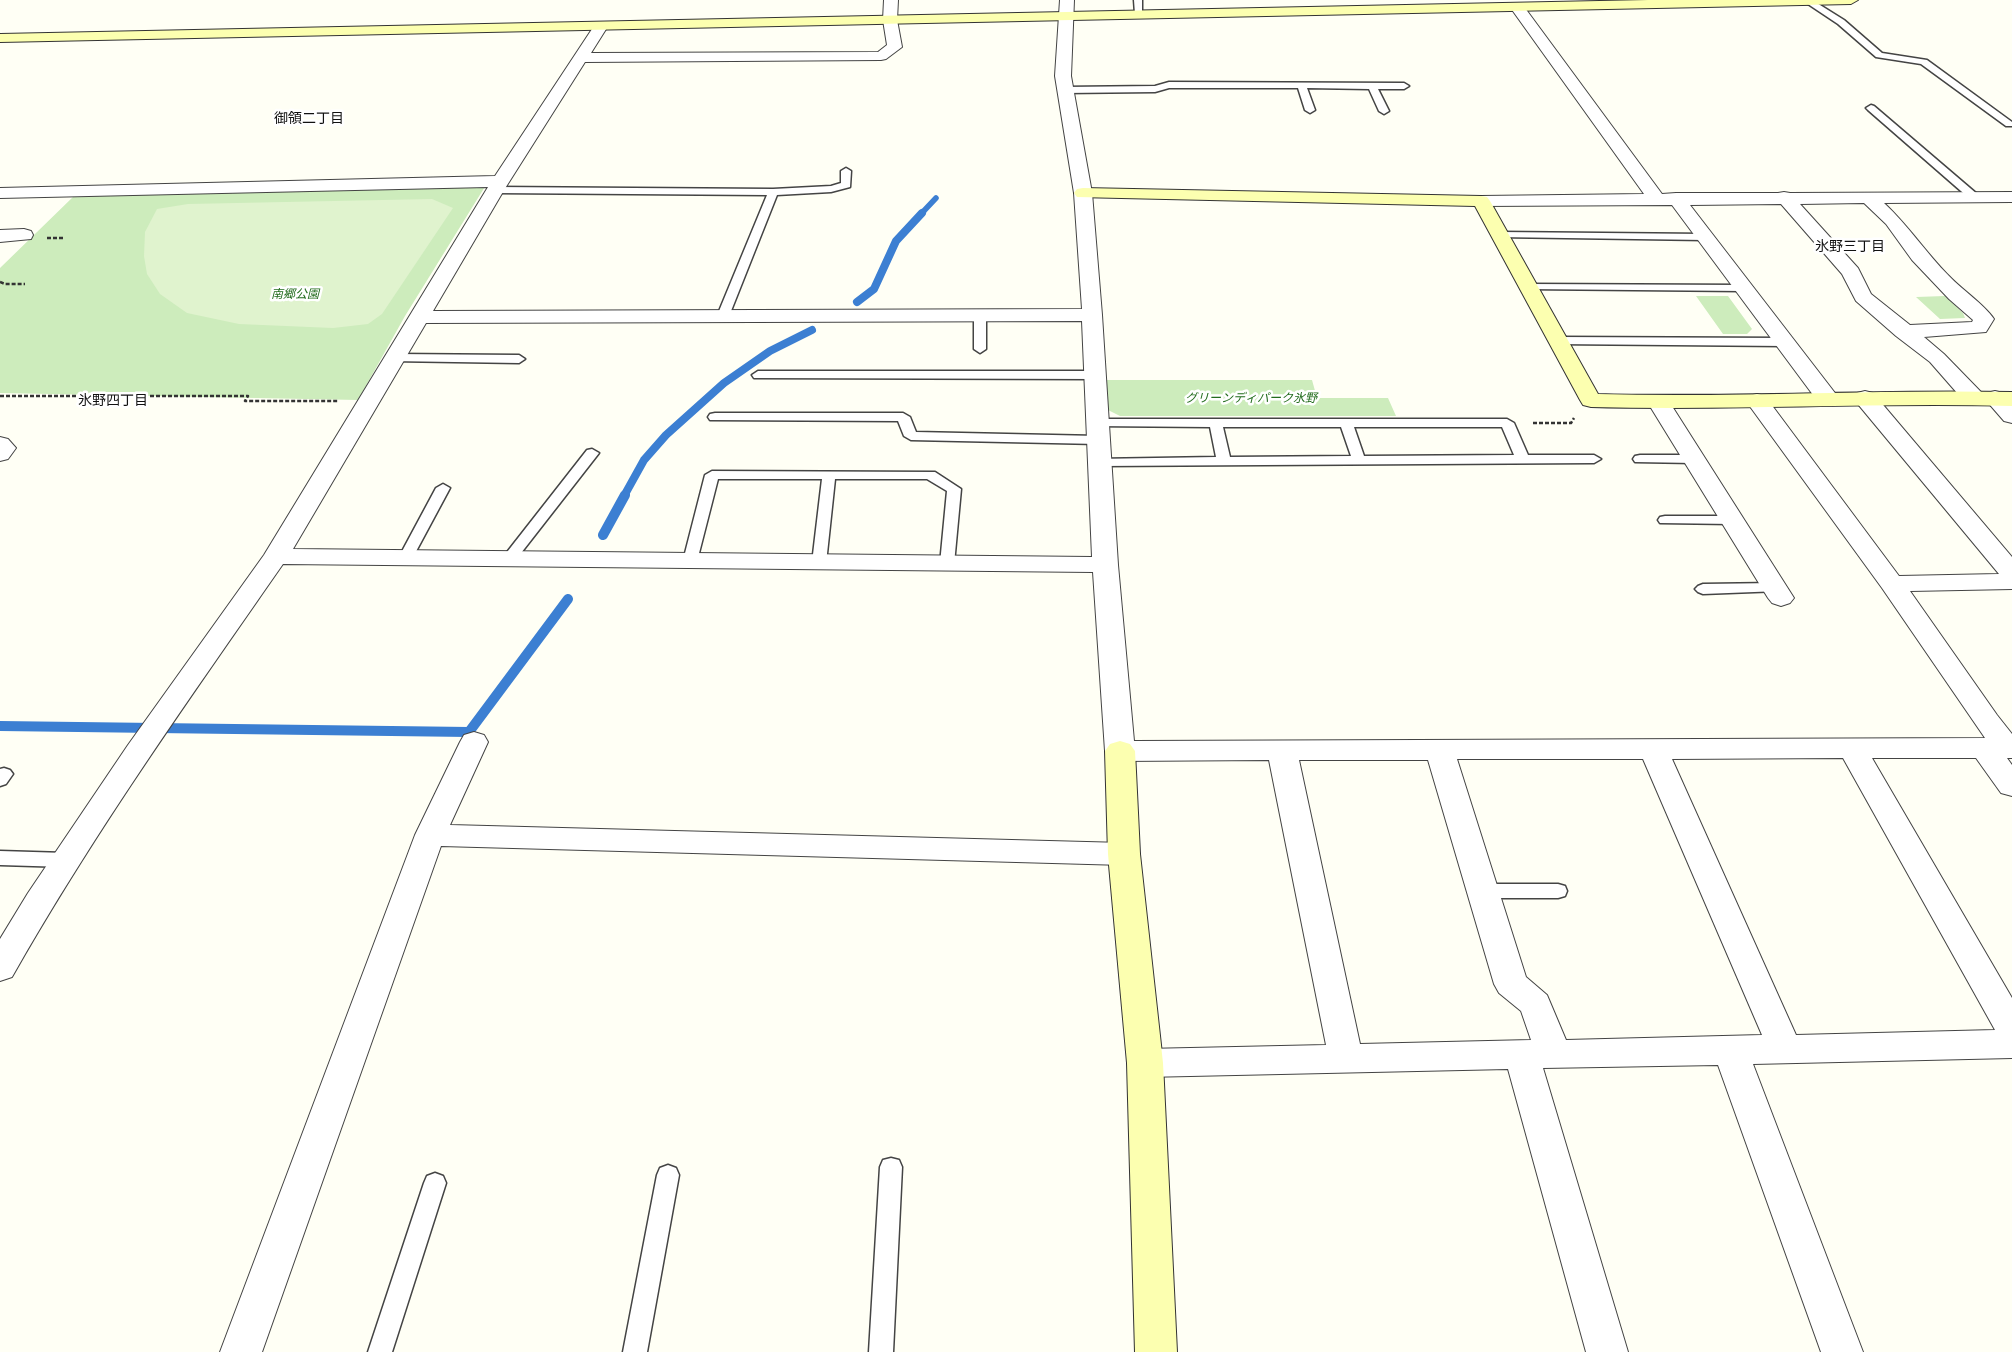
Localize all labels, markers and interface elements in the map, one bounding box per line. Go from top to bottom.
district label: 御領二丁目 [274,111,344,127]
district label: 氷野三丁目 [1815,239,1885,255]
park label: 南郷公園 [271,287,319,301]
park label: グリーンディパーク氷野 [1185,391,1317,405]
district label: 氷野四丁目 [78,393,148,409]

